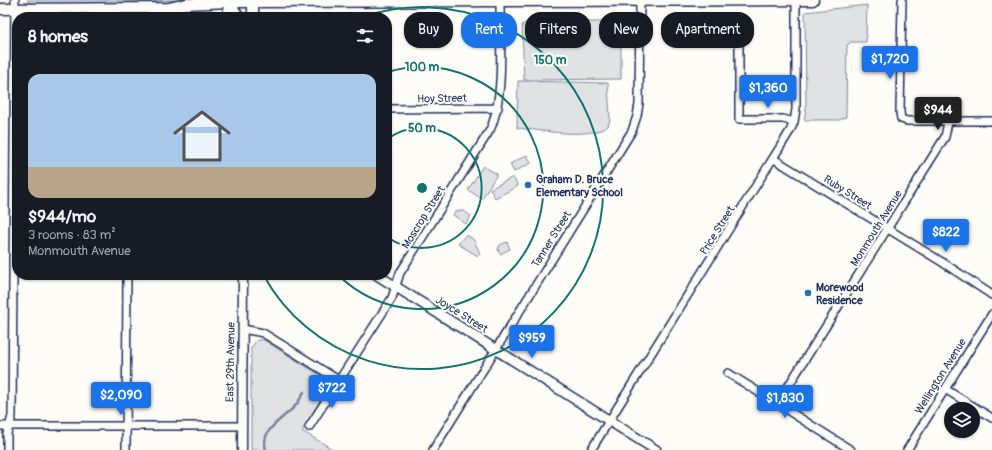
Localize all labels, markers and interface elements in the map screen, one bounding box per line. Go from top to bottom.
chip: Buy [404,12,453,48]
chip: Rent [461,12,517,48]
chip: Filters [525,12,591,48]
chip: New [599,12,653,48]
chip: Apartment [661,12,754,48]
icon: filters [354,25,376,47]
text: 8 homes [28,26,88,47]
pin: $1,720 [857,46,923,80]
text: $1,720 [871,51,909,67]
text: 150 m [534,53,567,68]
text: 100 m [405,60,440,75]
pin: $1,360 [735,75,801,109]
text: $1,360 [748,80,788,96]
street label: Hoy Street [417,92,468,105]
pin: $944 [914,97,962,131]
icon: home [166,100,238,172]
text: $944 [924,102,952,118]
text: 50 m [408,121,436,136]
place label: Graham D. Bruce Elementary School [536,173,623,199]
street label: Ruby Street [821,173,875,213]
marker: Graham D. Bruce Elementary School [523,180,533,190]
centre of rings [415,181,429,195]
street label: Moscrop Street [399,183,448,251]
street label: Monmouth Avenue [848,187,905,269]
street label: Price Street [697,203,738,257]
text: $944/mo [28,206,96,227]
street label: Tanner Street [529,208,574,270]
pin: $822 [922,219,970,253]
text: $822 [932,224,960,240]
text: 3 rooms · 83 m² [28,227,116,243]
text: Monmouth Avenue [28,243,131,259]
place label: Morewood Residence [816,281,864,307]
marker: Morewood Residence [803,288,813,298]
street label: Joyce Street [433,293,491,336]
street label: East 29th Avenue [223,321,238,402]
pin: $959 [508,325,556,359]
text: $959 [518,330,546,346]
street label: Wellington Avenue [912,336,969,416]
pin: $722 [308,375,356,409]
text: $722 [318,380,346,396]
pin: $2,090 [88,382,154,416]
pin: $1,830 [752,385,818,419]
text: $2,090 [100,387,142,403]
text: $1,830 [766,390,804,406]
map controls [944,402,980,438]
button: layers [944,402,980,438]

